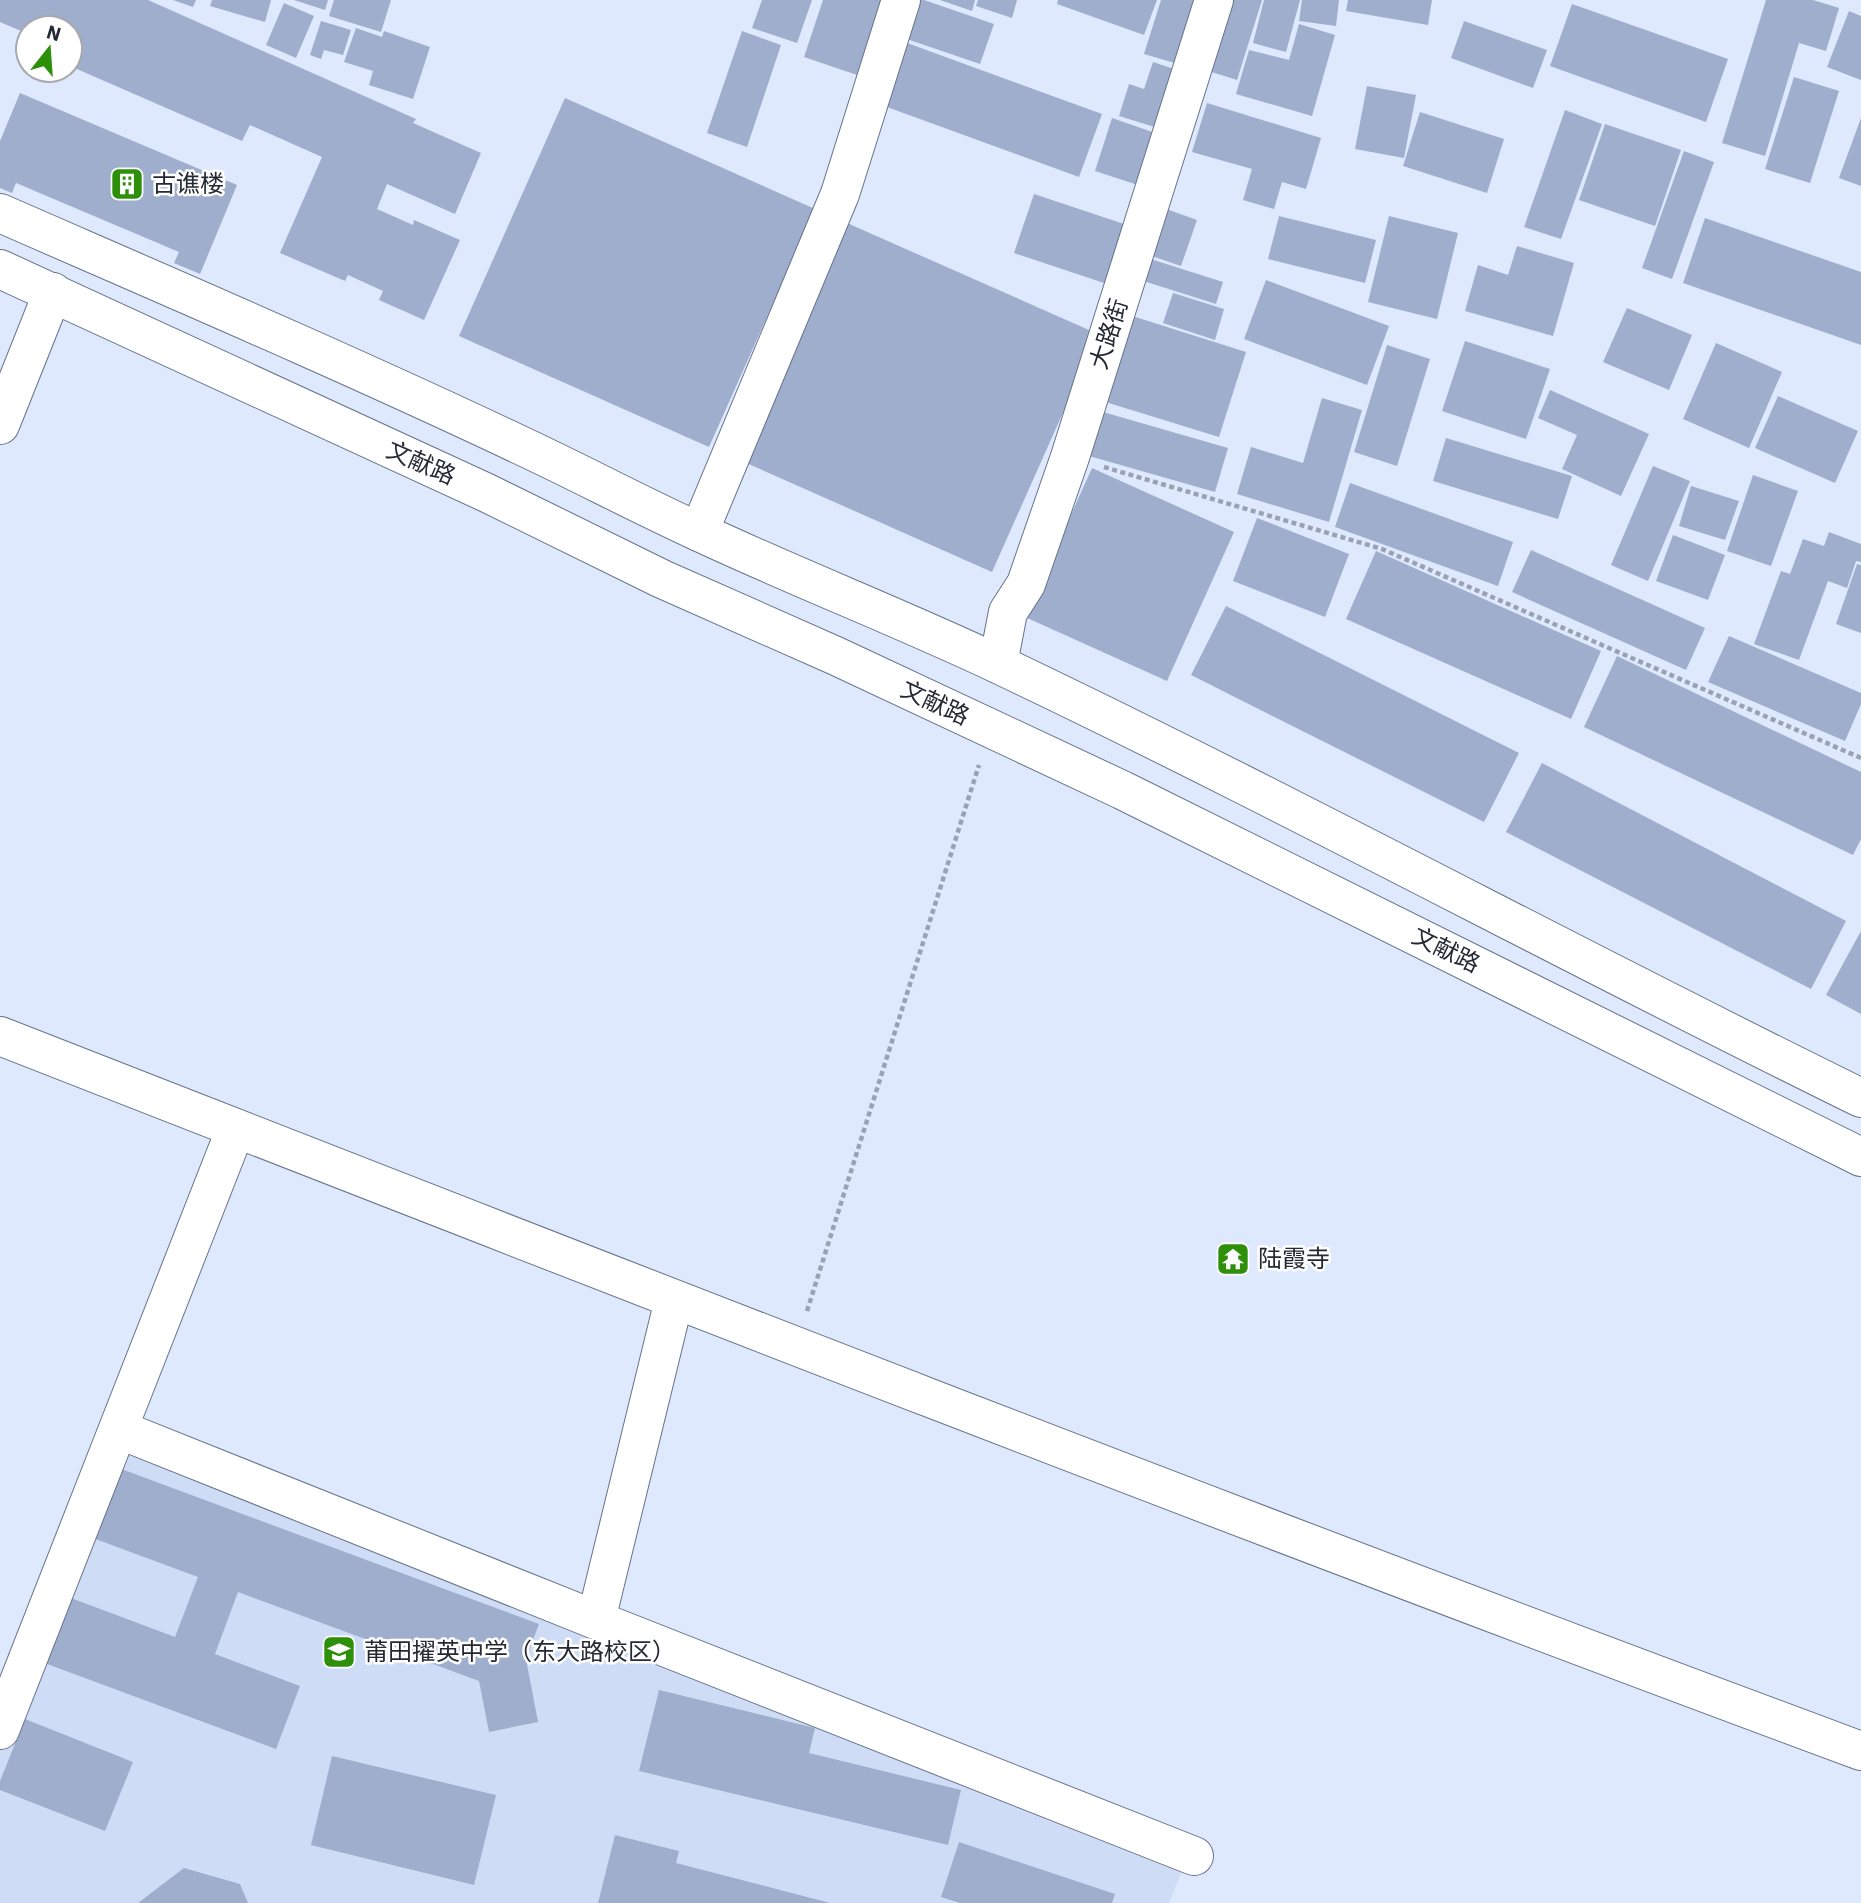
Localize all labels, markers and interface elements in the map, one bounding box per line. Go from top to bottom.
north arrow [14,14,84,84]
text: N [44,19,64,46]
building icon: 古谯楼 [108,165,146,203]
place label: 古谯楼 [152,167,224,199]
street label: 大路街 [1082,295,1134,373]
street label: 文献路 [382,433,461,491]
street label: 文献路 [896,672,975,732]
street label: 文献路 [1407,919,1486,979]
temple icon: 陆霞寺 [1214,1240,1252,1278]
place label: 陆霞寺 [1258,1242,1330,1274]
school or university icon: 莆田擢英中学（东大路校区） [320,1633,358,1671]
place label: 莆田擢英中学（东大路校区） [364,1635,676,1667]

